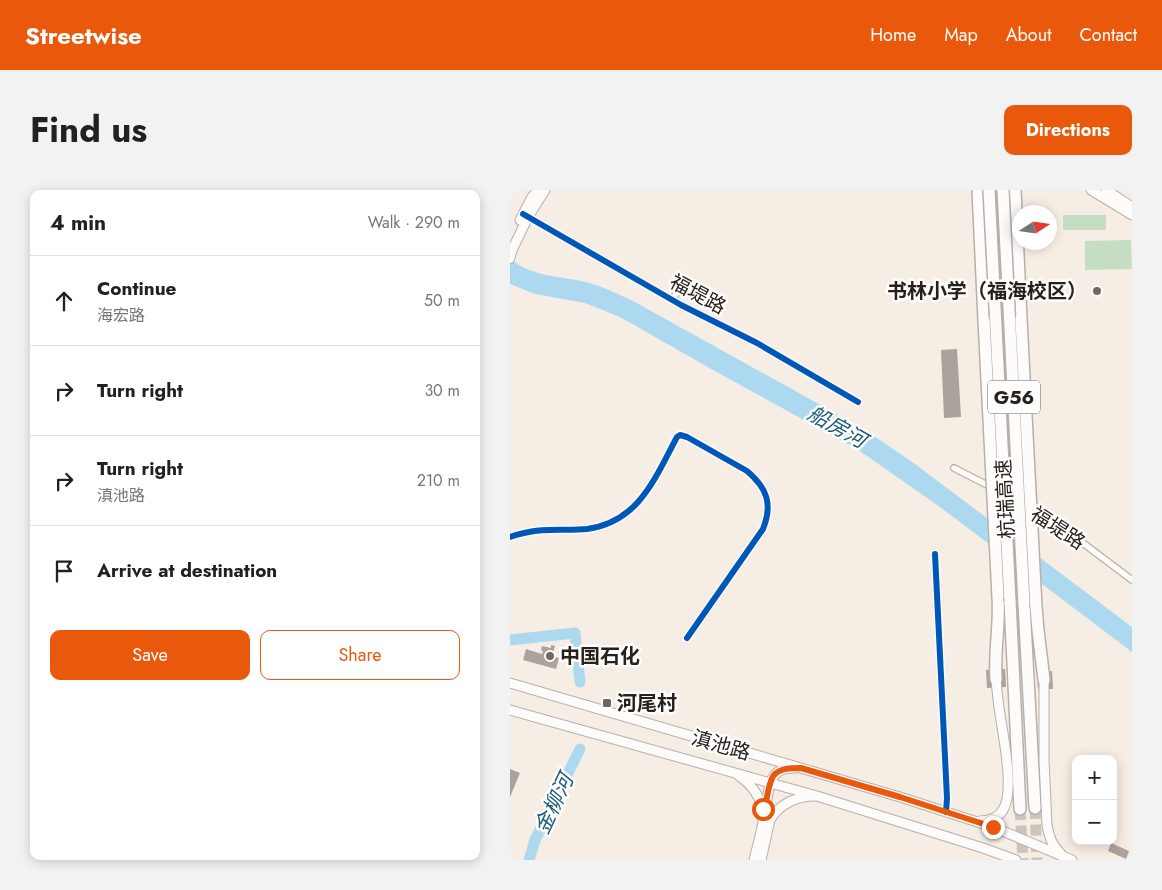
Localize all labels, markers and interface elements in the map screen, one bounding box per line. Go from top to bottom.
text: Streetwise [25,18,142,53]
text: Home [870,22,916,48]
text: Map [944,22,978,48]
text: About [1006,22,1051,48]
text: Contact [1079,22,1137,48]
text: Find us [30,105,147,155]
button: Directions [1004,105,1132,155]
north arrow [1012,205,1057,250]
text: 4 min [50,208,106,238]
text: Walk · 290 m [368,211,460,234]
street label: 福堤路 [664,268,731,321]
text: Continue [97,275,176,302]
place label: 书林小学（福海校区） [887,277,1087,306]
marker: 书林小学（福海校区） [1091,285,1103,297]
icon: ahead [50,287,78,315]
text: 50 m [424,289,460,312]
text: 海宏路 [97,304,145,327]
icon: right [50,377,78,405]
text: Turn right [97,377,183,404]
text: 30 m [424,379,460,402]
road number: G56 [988,380,1040,413]
water label: 船房河 [802,399,875,457]
text: Turn right [97,455,183,482]
street label: 杭瑞高速 [989,458,1022,540]
icon: right [50,467,78,495]
text: 210 m [417,469,460,492]
text: 滇池路 [97,484,145,507]
street label: 福堤路 [1025,500,1091,557]
icon: arrive [50,557,78,585]
text: Arrive at destination [97,557,277,584]
button: Save [50,630,250,680]
button: Share [260,630,460,680]
place label: 中国石化 [560,642,640,671]
marker: 中国石化 [544,650,556,662]
place label: 河尾村 [617,689,677,718]
marker: 河尾村 [601,697,613,709]
street label: 滇池路 [688,723,754,768]
map controls [1072,755,1117,845]
button: + [1072,755,1117,800]
water label: 金柳河 [527,765,583,839]
route start [752,798,775,821]
button: − [1072,800,1117,845]
route end [982,816,1005,839]

